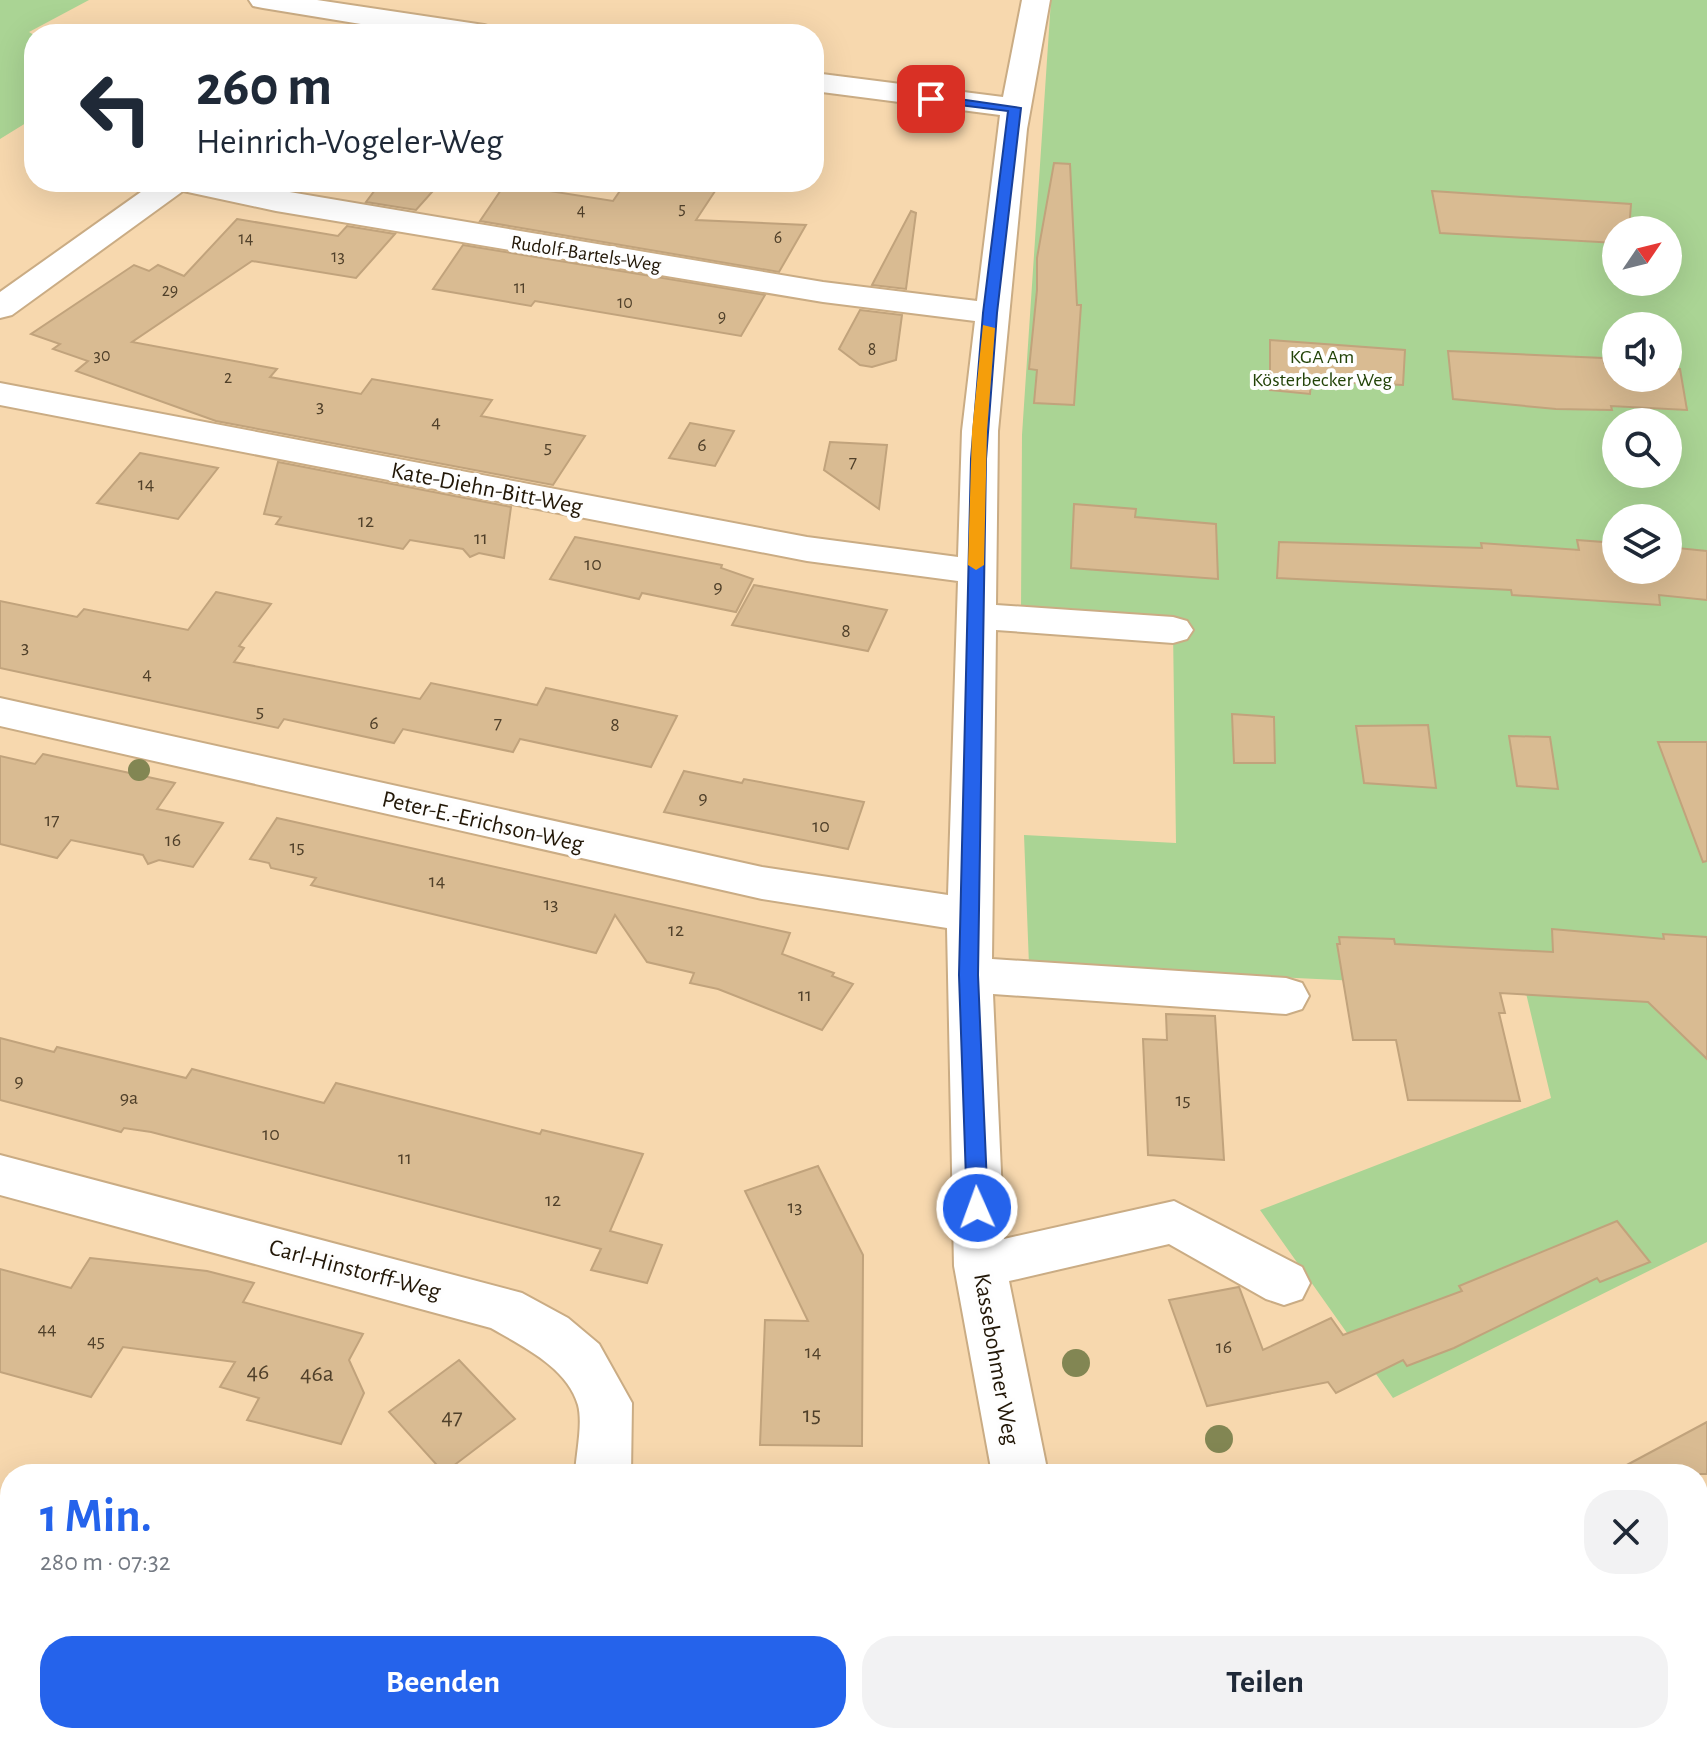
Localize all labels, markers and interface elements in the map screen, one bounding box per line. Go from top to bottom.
icon: left [64,56,168,160]
text: 260 m [196,59,332,115]
pin [897,65,965,133]
icon: arrive [909,77,953,121]
text: Heinrich-Vogeler-Weg [196,124,503,160]
house number: 5 [678,200,686,218]
house number: 4 [577,202,586,220]
north arrow [1602,216,1682,296]
map controls [1602,216,1682,584]
house number: 6 [774,229,782,247]
house number: 14 [239,230,254,248]
street label: Rudolf-Bartels-Weg [509,232,663,276]
house number: 13 [331,248,345,266]
house number: 11 [514,279,526,297]
house number: 29 [162,282,178,300]
house number: 10 [617,294,633,312]
house number: 9 [718,308,726,326]
button: sound [1602,312,1682,392]
house number: 8 [868,341,876,359]
house number: 30 [94,347,110,365]
park label: KGA Am Kösterbecker Weg [1252,347,1392,390]
house number: 2 [224,369,232,387]
house number: 3 [316,396,324,416]
button: search [1602,408,1682,488]
house number: 4 [431,412,441,432]
house number: 6 [697,435,707,455]
house number: 5 [544,437,552,457]
house number: 7 [849,452,857,472]
street label: Kate-Diehn-Bitt-Weg [389,459,585,519]
house number: 14 [138,474,154,494]
button: layers [1602,504,1682,584]
house number: 12 [358,511,374,531]
house number: 11 [474,528,488,548]
house number: 10 [584,554,602,574]
house number: 9 [713,577,723,597]
house number: 8 [841,621,851,641]
house number: 3 [21,637,29,657]
house number: 4 [142,664,152,684]
house number: 5 [256,701,264,721]
house number: 6 [369,713,379,733]
house number: 7 [494,713,502,733]
house number: 8 [610,715,620,735]
street label: Peter-E.-Erichson-Weg [380,787,586,857]
house number: 9 [698,788,708,808]
house number: 17 [44,810,60,830]
house number: 10 [812,816,830,836]
house number: 16 [165,830,181,850]
house number: 15 [289,837,305,857]
house number: 14 [429,871,445,891]
house number: 13 [543,894,559,914]
house number: 12 [668,920,684,940]
house number: 11 [798,985,812,1005]
house number: 9 [14,1071,24,1091]
house number: 9a [120,1088,138,1108]
house number: 15 [1175,1090,1191,1110]
house number: 10 [262,1124,280,1144]
house number: 11 [398,1148,412,1168]
position arrow [935,1166,1019,1250]
house number: 12 [545,1190,561,1210]
house number: 13 [787,1197,803,1217]
street label: Carl-Hinstorff-Weg [266,1236,443,1304]
street label: Kassebohmer Weg [969,1271,1023,1447]
house number: 44 [37,1319,57,1339]
house number: 45 [87,1331,105,1351]
house number: 16 [1216,1337,1232,1357]
house number: 14 [805,1342,821,1362]
house number: 46 [247,1360,269,1384]
house number: 46a [300,1362,334,1386]
house number: 15 [803,1403,821,1427]
house number: 47 [441,1405,463,1429]
button: close [1584,1490,1668,1574]
text: 1 Min. [40,1493,152,1541]
text: 280 m · 07:32 [40,1549,171,1575]
button: Beenden [40,1636,846,1728]
button: Teilen [862,1636,1668,1728]

